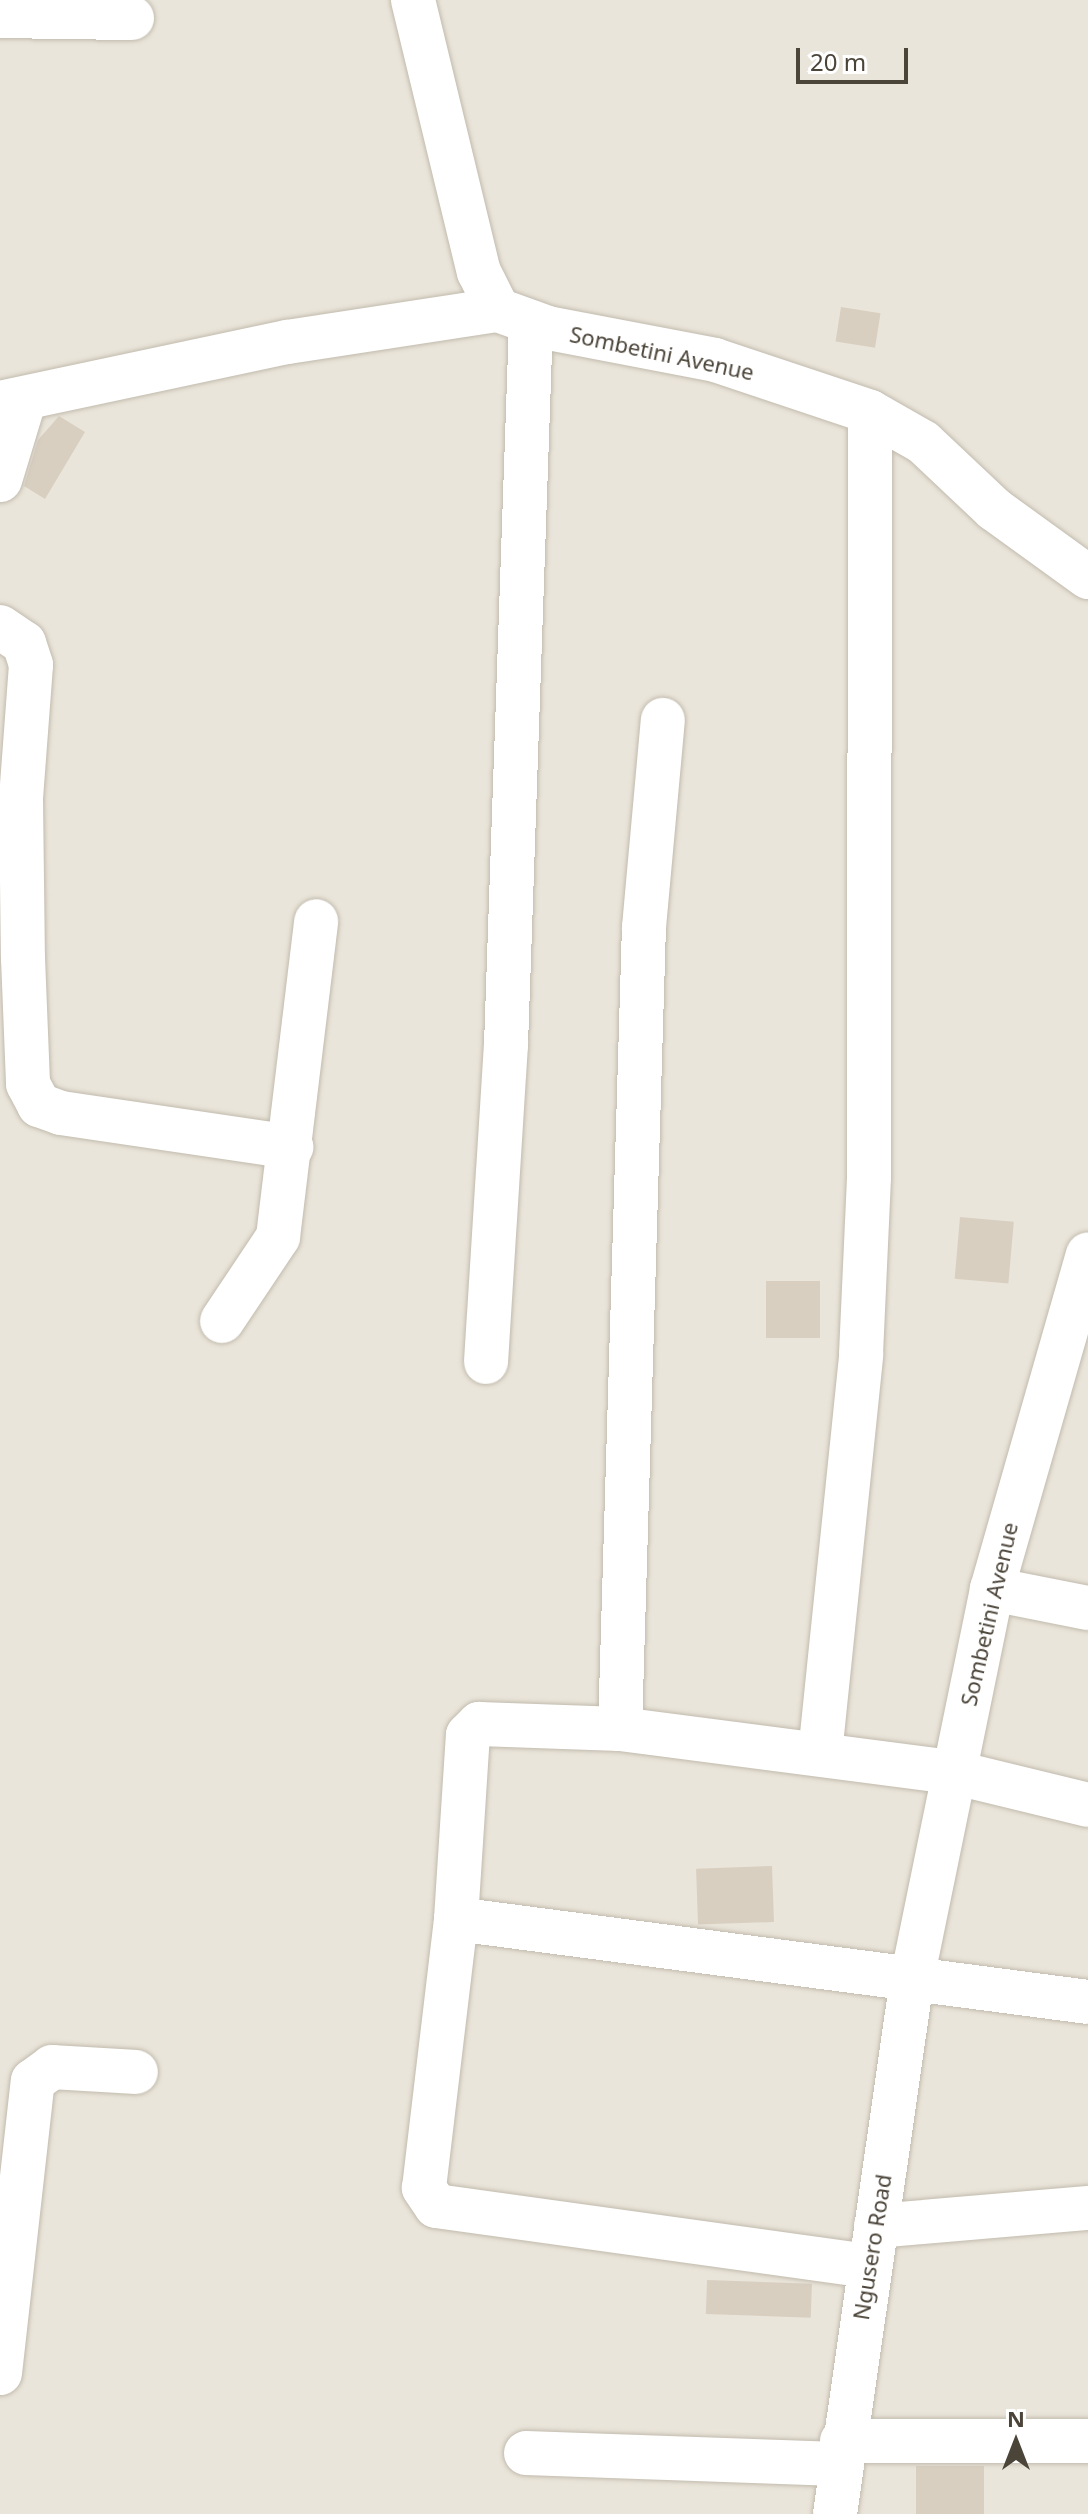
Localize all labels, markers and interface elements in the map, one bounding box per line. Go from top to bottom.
scale bar [800,32,912,82]
text: 20 m [810,45,866,78]
street label: Sombetini Avenue [567,321,757,385]
street label: Sombetini Avenue [955,1520,1023,1708]
street label: Ngusero Road [847,2172,897,2322]
north arrow [976,2402,1056,2482]
text: N [1007,2403,1025,2433]

